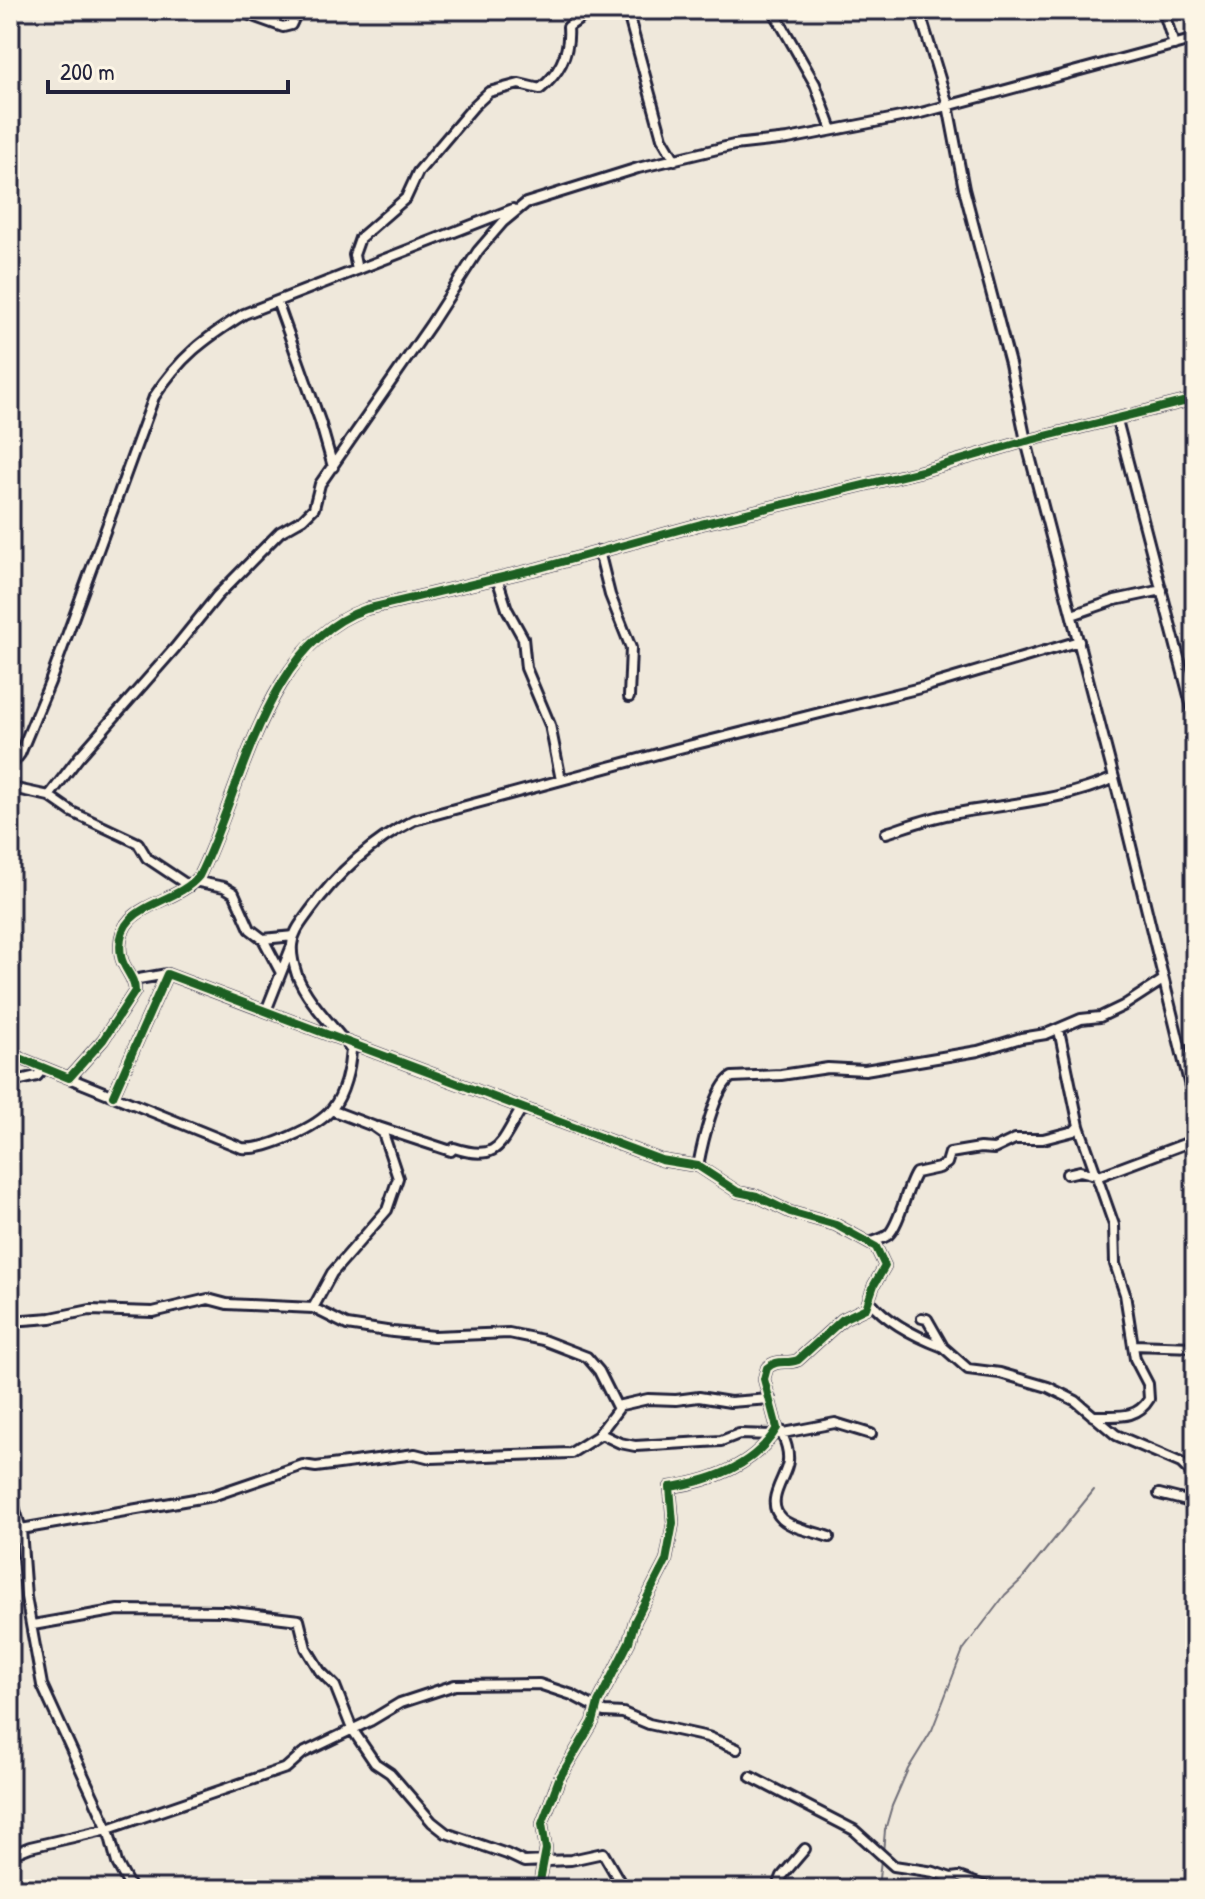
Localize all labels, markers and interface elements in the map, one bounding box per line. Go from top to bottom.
scale bar [48,44,288,94]
text: 200 m [60,55,115,87]

